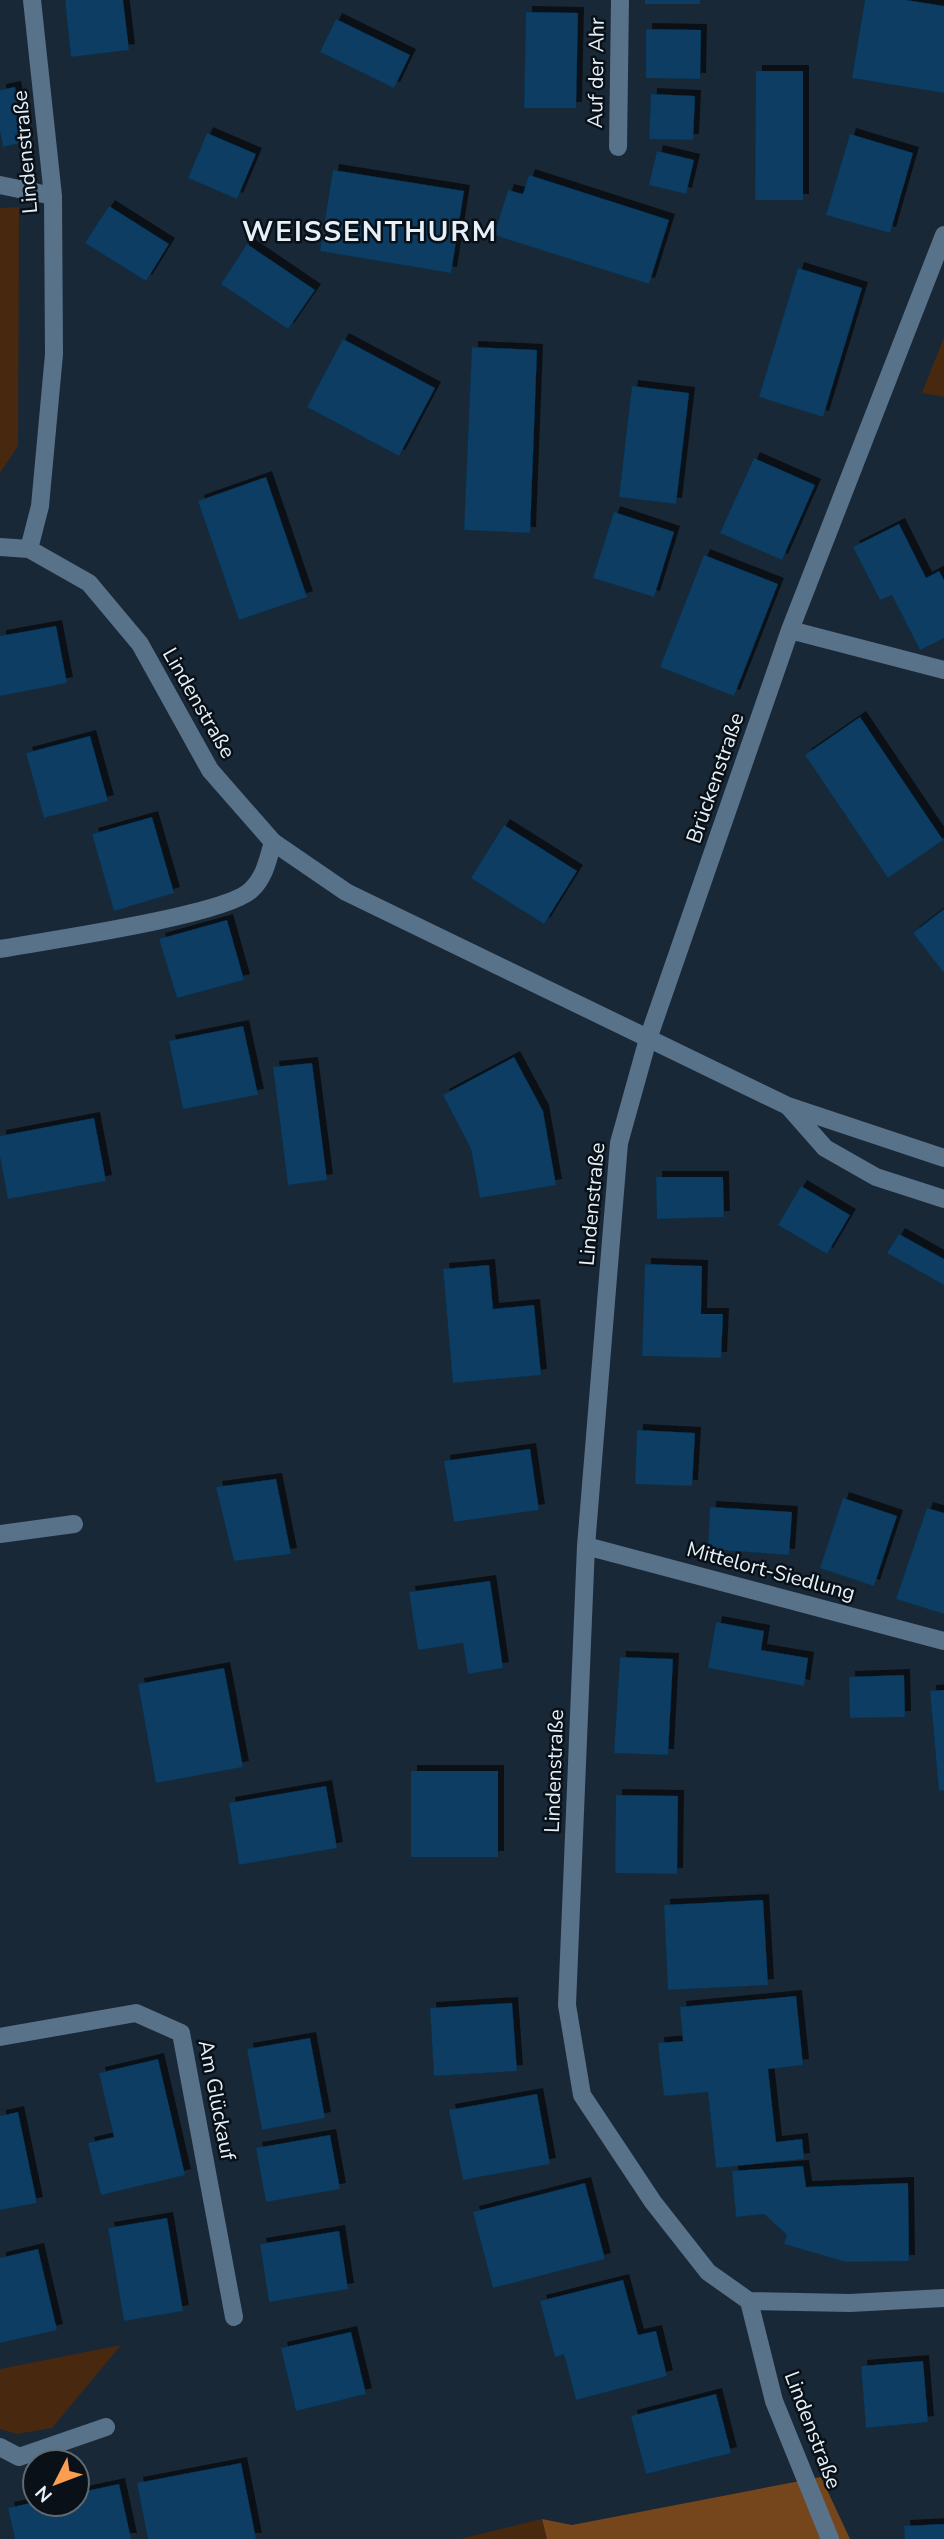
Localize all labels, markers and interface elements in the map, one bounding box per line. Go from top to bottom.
street label: Auf der Ahr [581,17,611,129]
street label: Lindenstraße [6,89,44,215]
district label: WEISSENTHURM [242,213,498,251]
street label: Lindenstraße [156,643,242,763]
street label: Brückenstraße [680,709,750,847]
street label: Lindenstraße [573,1141,611,1267]
street label: Mittelort-Siedlung [684,1535,858,1607]
street label: Lindenstraße [538,1709,570,1833]
street label: Am Glückauf [192,2037,243,2164]
street label: Lindenstraße [778,2367,848,2493]
north arrow [21,2448,91,2518]
text: N [30,2480,59,2508]

